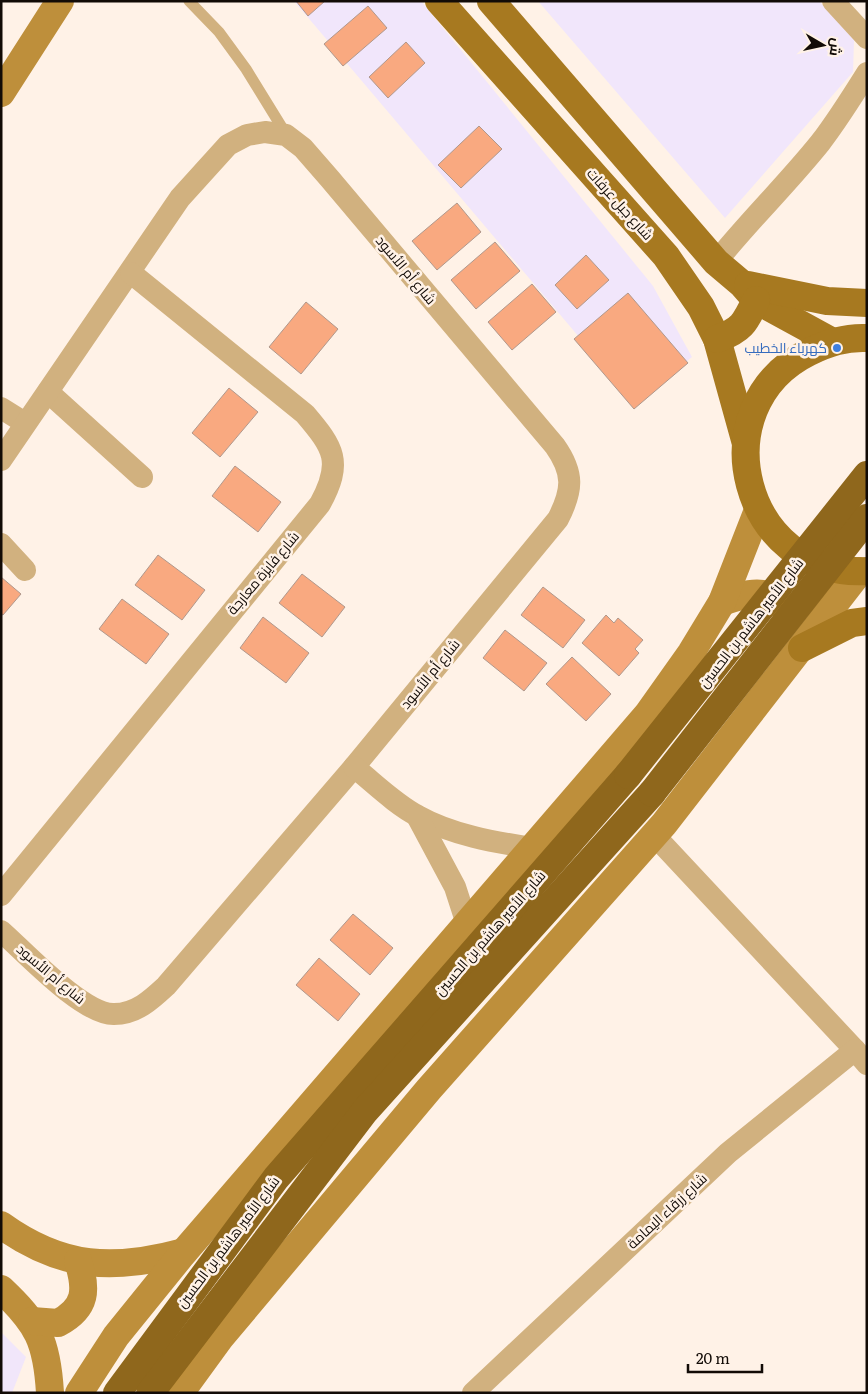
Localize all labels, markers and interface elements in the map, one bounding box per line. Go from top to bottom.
north arrow [798,20,848,70]
text: ش [826,37,848,58]
street label: شارع جبل عرفات [583,163,658,244]
street label: شارع أم الأسود [371,231,442,309]
place label: كهرباء الخطيب [744,337,827,357]
marker: كهرباء الخطيب [831,342,843,354]
street label: شارع فايزة معارجة [221,526,303,618]
street label: شارع الأمير هاشم بن الحسين [693,553,808,692]
street label: شارع أم الأسود [395,634,464,713]
street label: شارع الأمير هاشم بن الحسين [429,865,550,1000]
street label: شارع أم الأسود [12,938,90,1009]
street label: شارع زرقاء اليمامة [622,1168,711,1253]
street label: شارع الأمير هاشم بن الحسين [171,1171,284,1312]
scale bar [688,1342,762,1374]
text: 20 m [696,1346,730,1369]

